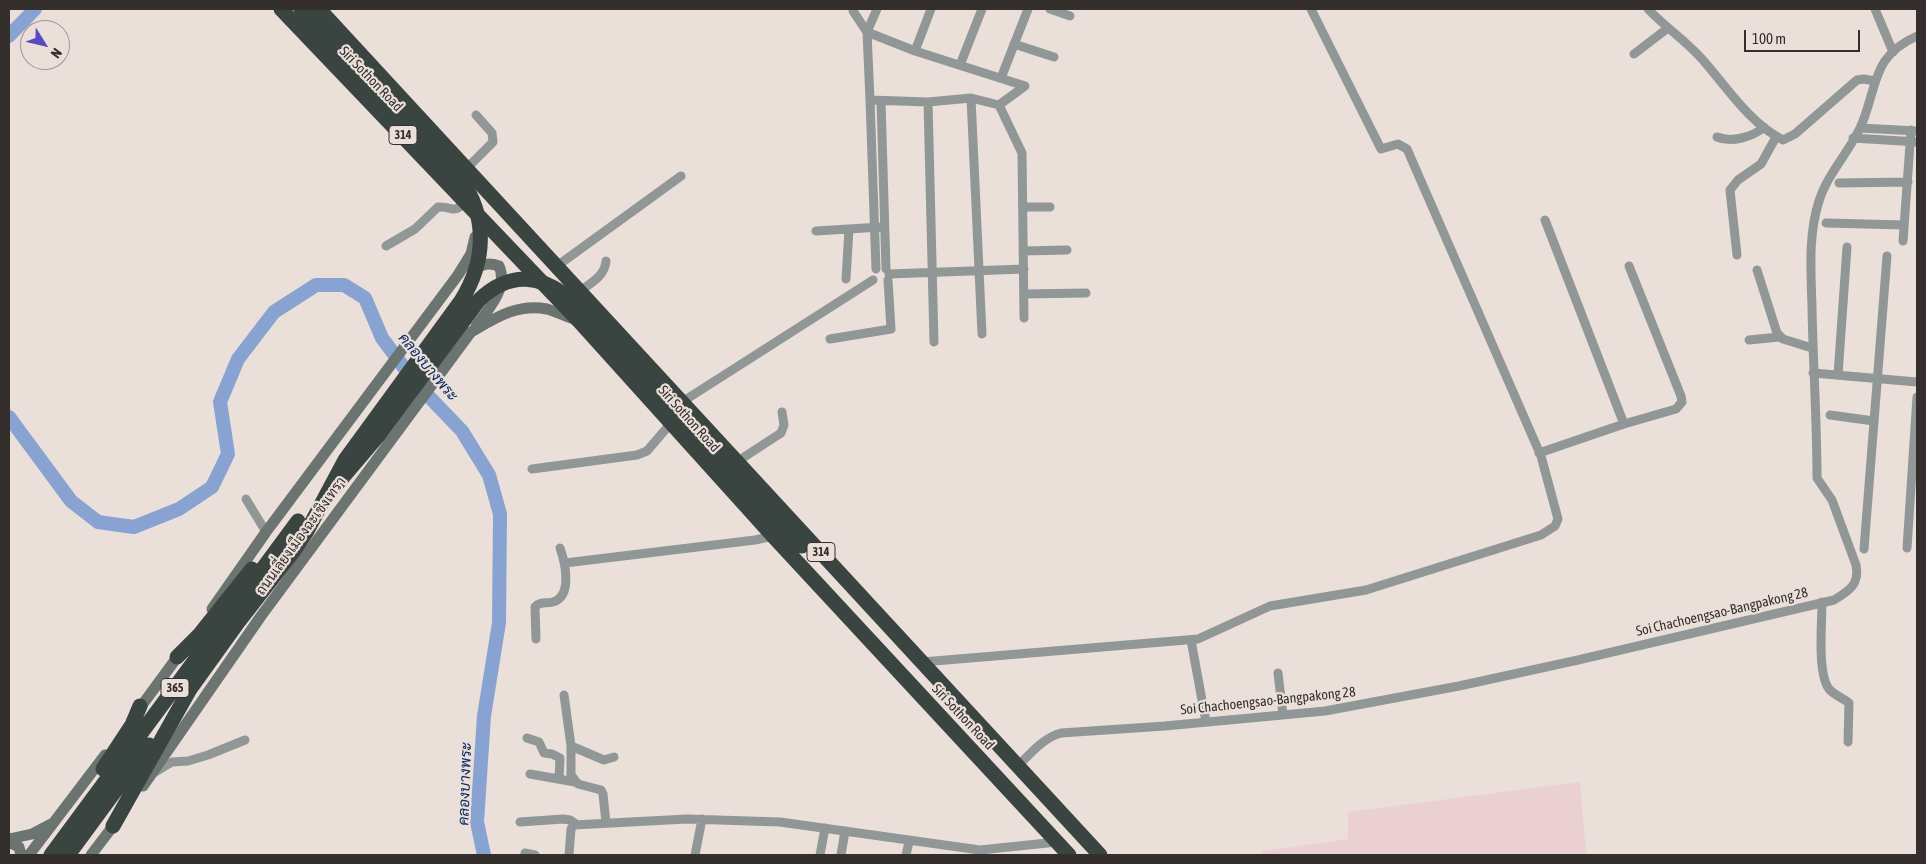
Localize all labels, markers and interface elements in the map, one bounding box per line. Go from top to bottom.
north arrow [20,20,70,70]
scale bar [1746,20,1862,52]
text: 100 m [1752,30,1786,47]
street label: Siri Sothon Road [336,43,406,115]
text: N [47,45,65,61]
road number: 314 [389,126,417,144]
water label: คลองบางพระ [394,329,462,405]
street label: Siri Sothon Road [655,382,723,456]
street label: ถนนเลี่ยงเมืองฉะเชิงเทรา [252,474,350,598]
road number: 314 [807,542,835,562]
street label: Soi Chachoengsao-Bangpakong 28 [1634,584,1810,640]
road number: 365 [161,678,189,698]
street label: Siri Sothon Road [928,681,998,753]
street label: Soi Chachoengsao-Bangpakong 28 [1180,683,1356,719]
water label: คลองบางพระ [455,742,475,826]

